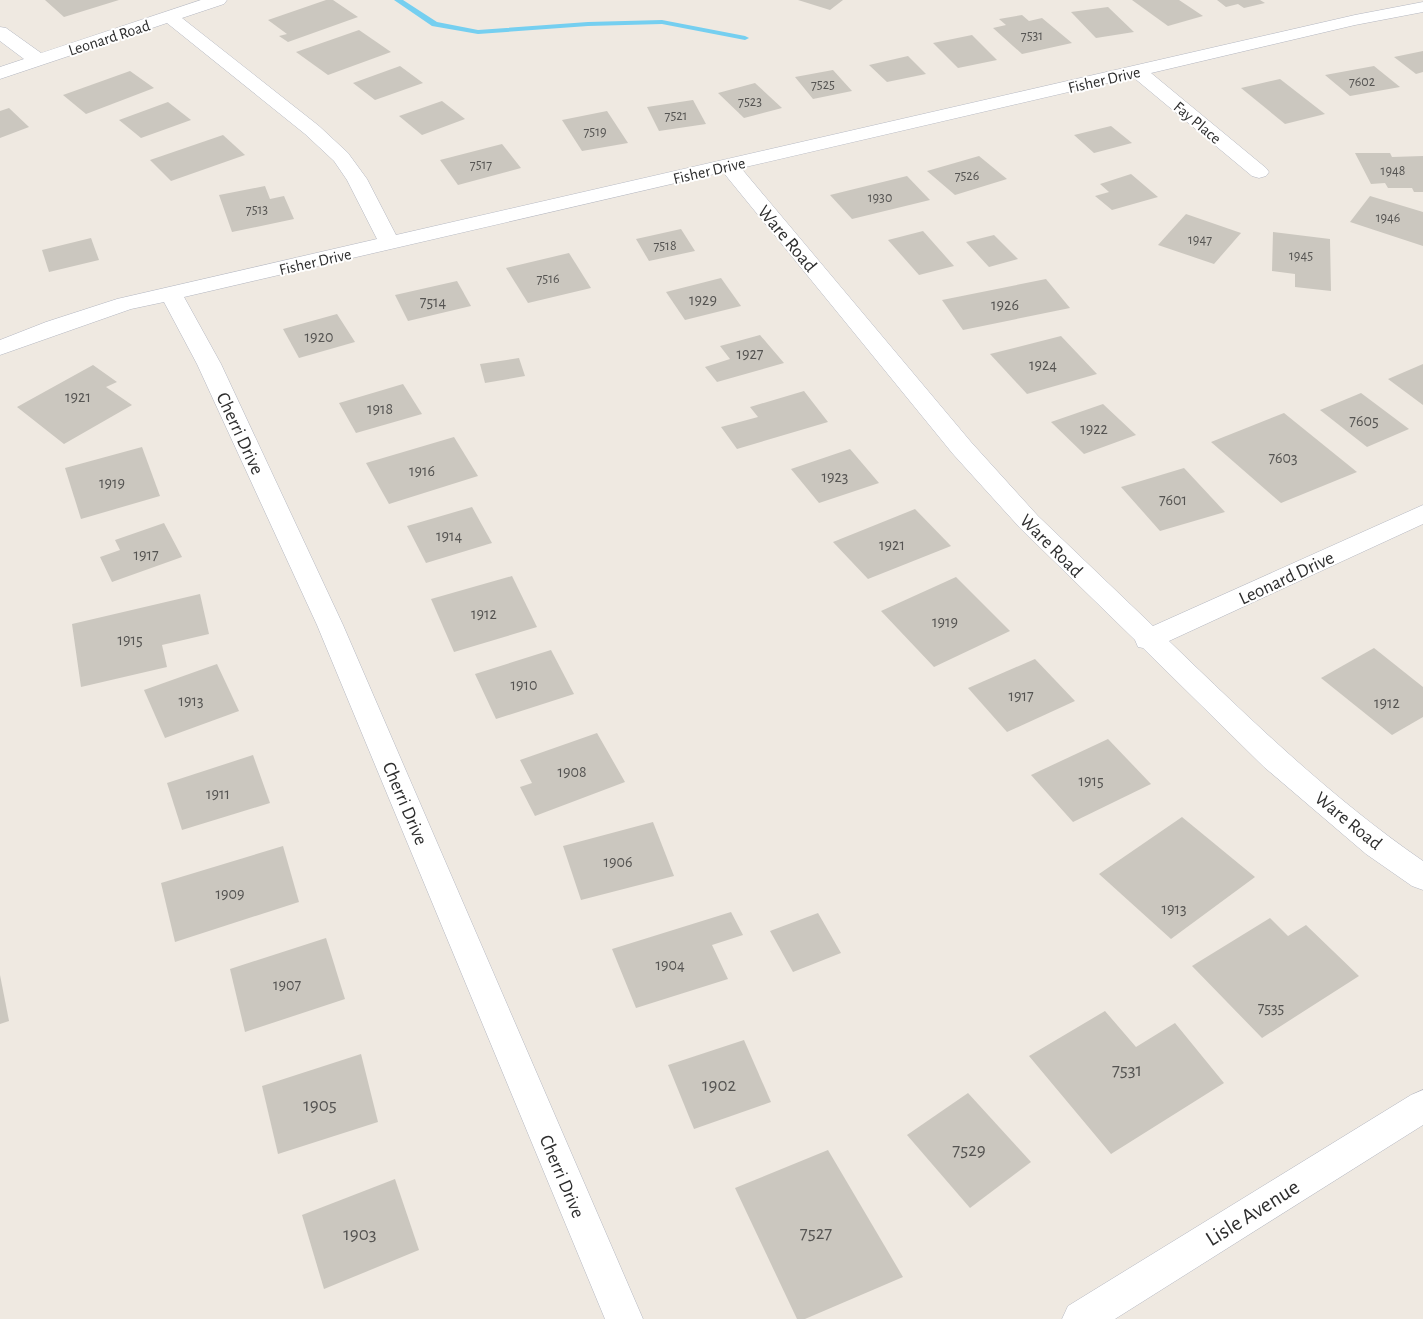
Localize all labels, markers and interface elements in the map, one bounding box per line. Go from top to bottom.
street label: Leonard Road [66,17,152,59]
house number: 7531 [1021,29,1043,43]
street label: Fisher Drive [1067,64,1142,96]
house number: 7602 [1349,75,1375,89]
house number: 7525 [811,78,835,92]
house number: 7523 [738,95,762,109]
street label: Fay Place [1170,99,1224,148]
house number: 7521 [665,109,687,123]
house number: 7519 [583,125,607,139]
street label: Fisher Drive [672,155,747,187]
house number: 7517 [470,158,492,172]
house number: 1948 [1381,164,1405,178]
house number: 7526 [955,169,979,183]
house number: 1930 [868,191,892,205]
street label: Ware Road [754,202,820,276]
house number: 7513 [246,203,268,217]
house number: 1946 [1376,211,1400,225]
house number: 1947 [1188,233,1212,247]
house number: 7518 [653,239,677,253]
street label: Fisher Drive [278,246,353,278]
house number: 1945 [1289,249,1313,263]
house number: 7516 [536,272,560,286]
house number: 1929 [689,292,717,308]
house number: 7514 [420,294,447,310]
house number: 1926 [991,297,1019,313]
house number: 1920 [305,329,333,345]
house number: 1927 [737,346,764,362]
house number: 1924 [1029,357,1057,373]
house number: 1921 [65,389,91,405]
street label: Cherri Drive [212,390,267,478]
house number: 1918 [367,401,393,417]
house number: 7605 [1349,413,1379,429]
house number: 1922 [1080,421,1108,437]
house number: 7603 [1268,450,1298,466]
house number: 1916 [409,463,435,479]
house number: 1923 [822,469,848,485]
house number: 1919 [99,475,125,491]
house number: 7601 [1159,492,1187,508]
street label: Ware Road [1016,511,1086,581]
house number: 1914 [436,528,462,544]
house number: 1921 [879,537,905,553]
house number: 1917 [133,547,159,563]
street label: Leonard Drive [1236,548,1337,609]
house number: 1912 [471,606,497,622]
house number: 1919 [932,614,958,630]
house number: 1915 [117,632,143,648]
house number: 1910 [511,677,537,693]
house number: 1917 [1008,688,1034,704]
house number: 1913 [178,693,204,709]
house number: 1912 [1374,695,1400,711]
street label: Cherri Drive [379,759,431,848]
house number: 1908 [557,764,587,780]
house number: 1915 [1078,773,1104,789]
house number: 1911 [206,786,230,802]
street label: Ware Road [1311,789,1385,854]
house number: 1906 [604,854,633,870]
house number: 1909 [216,886,245,902]
house number: 1913 [1161,901,1187,917]
house number: 1904 [655,957,685,973]
house number: 1907 [273,977,301,993]
house number: 7535 [1258,1000,1284,1016]
house number: 7531 [1112,1061,1142,1080]
house number: 1902 [702,1076,736,1095]
house number: 1905 [303,1096,337,1115]
street label: Cherri Drive [536,1132,588,1221]
house number: 7529 [952,1141,986,1160]
street label: Lisle Avenue [1202,1175,1303,1250]
house number: 7527 [800,1224,832,1243]
house number: 1903 [343,1225,377,1244]

